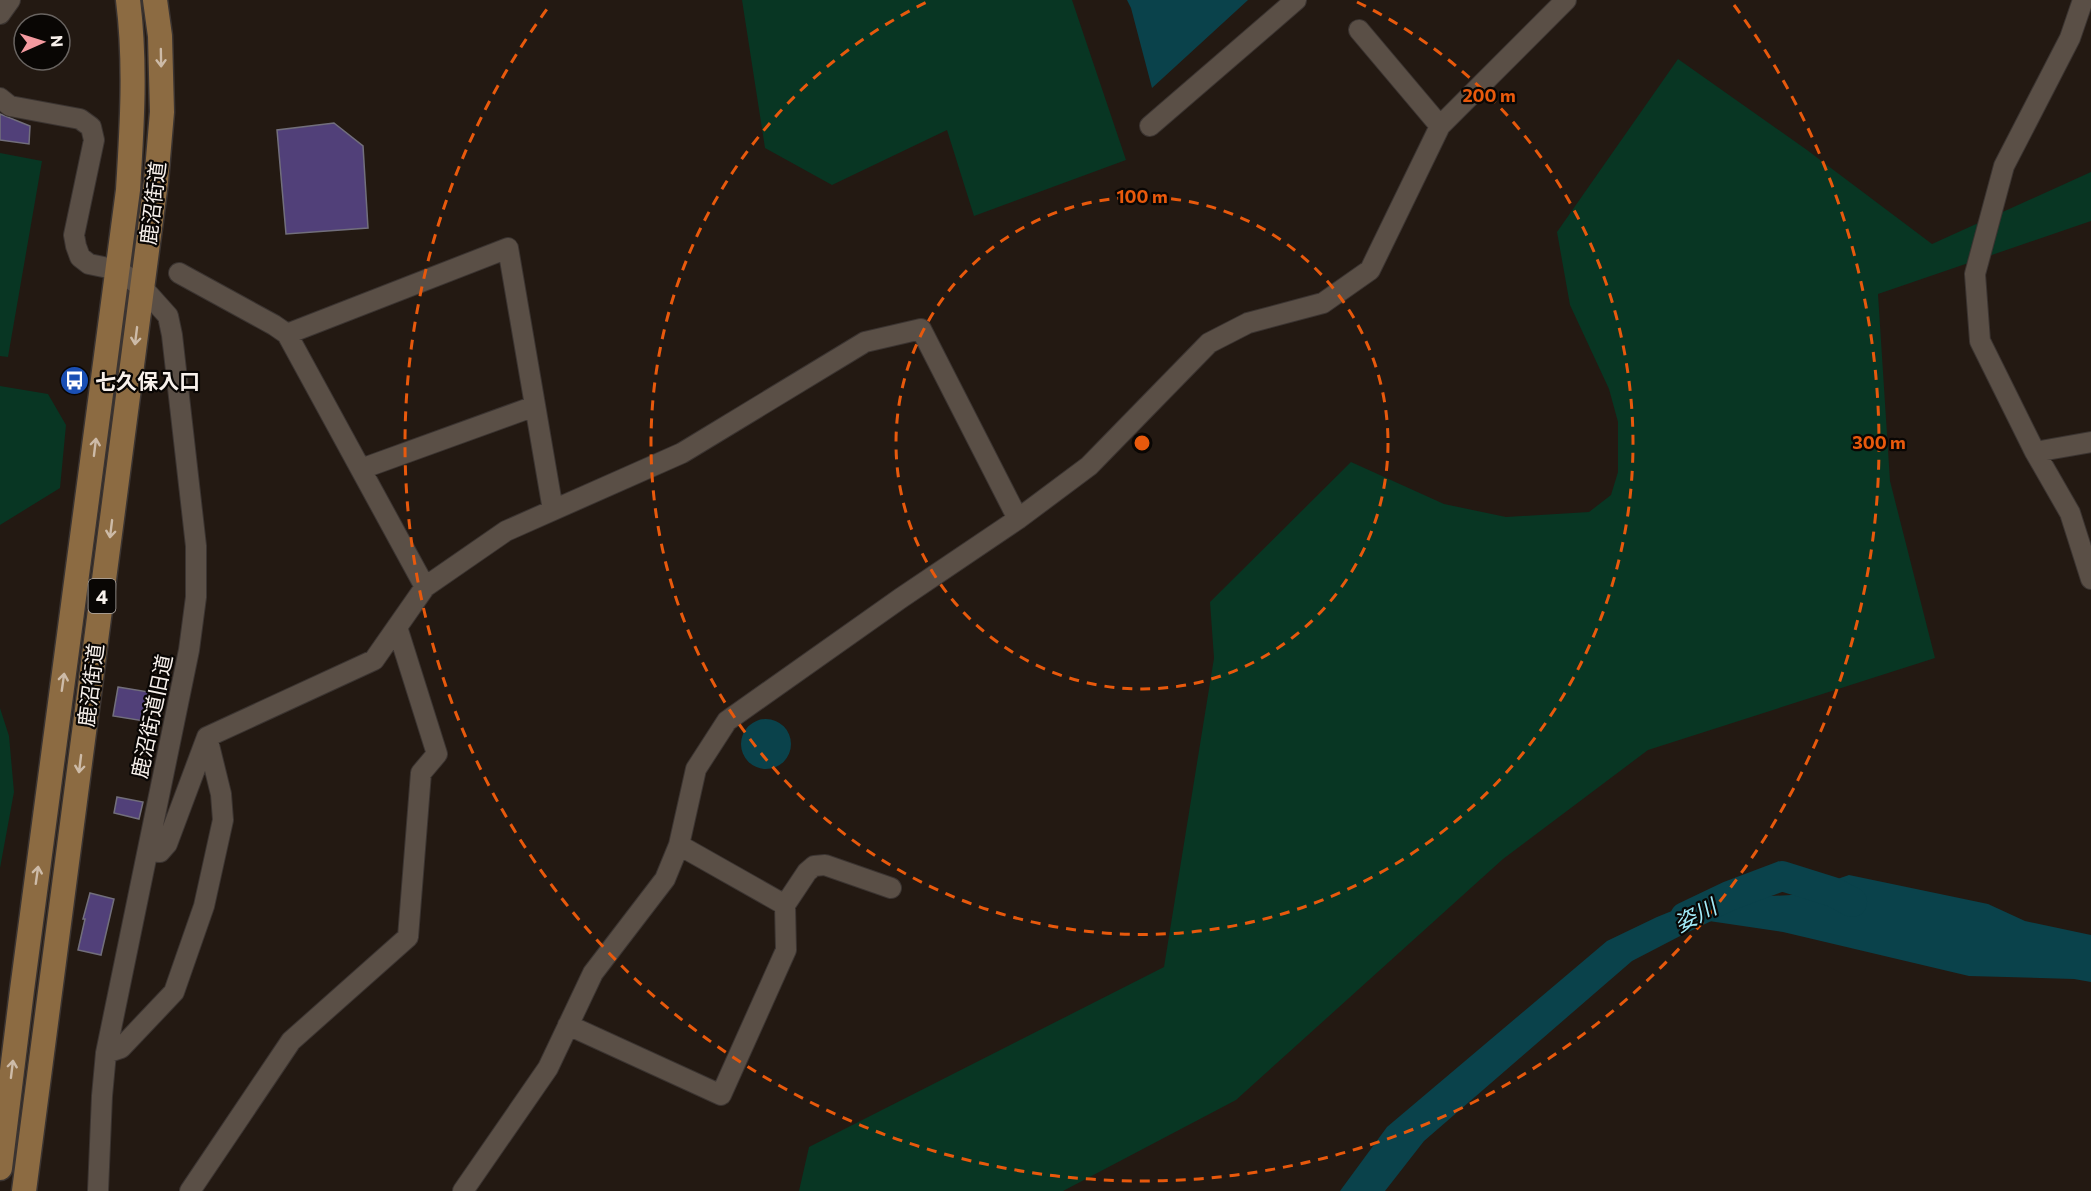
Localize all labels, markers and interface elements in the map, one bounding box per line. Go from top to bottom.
north arrow [12,12,72,72]
text: N [48,35,67,48]
one-way arrow [155,48,166,68]
text: 200 m [1462,84,1516,106]
street label: 鹿沼街道 [134,160,170,246]
text: 100 m [1116,185,1168,207]
one-way arrow [130,325,141,345]
bus stop icon: 七久保入口 [58,364,90,396]
place label: 七久保入口 [95,368,200,393]
text: 300 m [1852,431,1906,453]
centre of rings [1132,433,1152,453]
one-way arrow [89,438,100,457]
one-way arrow [105,519,116,538]
road number: 4 [88,579,116,613]
street label: 鹿沼街道 [72,642,108,728]
street label: 鹿沼街道旧道 [126,652,176,780]
one-way arrow [58,673,69,692]
one-way arrow [74,754,85,773]
one-way arrow [32,866,43,886]
water label: 姿川 [1669,892,1723,937]
one-way arrow [7,1059,18,1079]

